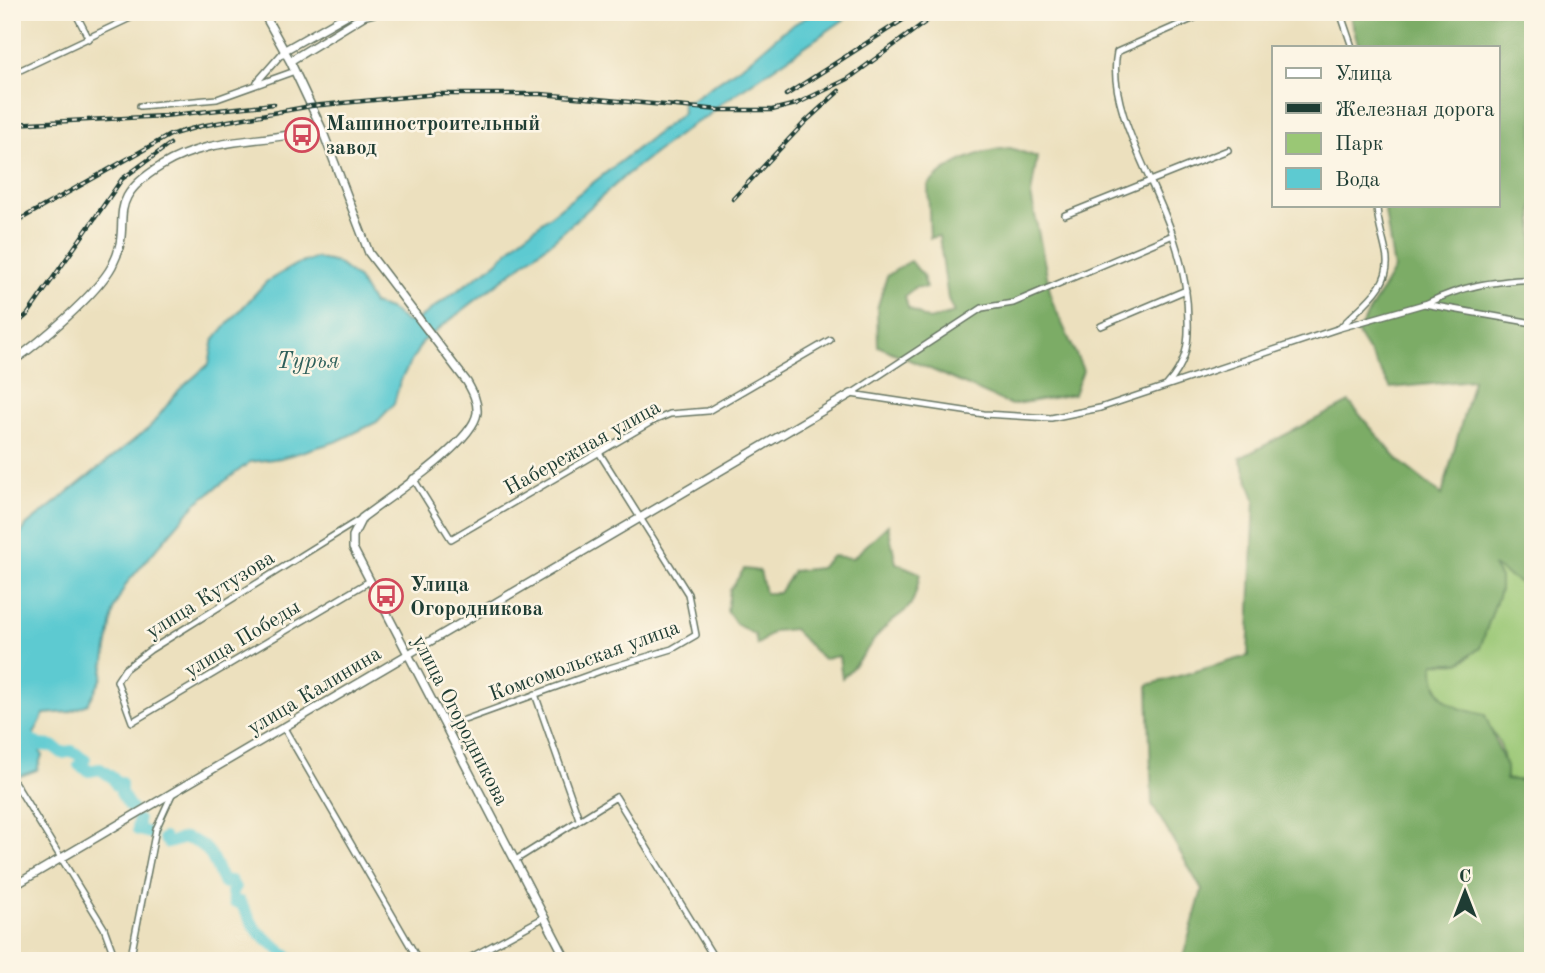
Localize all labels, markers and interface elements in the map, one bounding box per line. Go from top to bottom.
legend [1272,46,1500,206]
text: Улица [1335,64,1392,85]
text: Железная дорога [1335,100,1495,121]
place label: Машиностроительный завод [326,114,540,159]
bus stop icon: Машиностроительный завод [283,116,321,154]
text: Парк [1335,134,1384,155]
text: Вода [1335,170,1380,191]
water label: Турья [276,350,340,374]
street label: Набережная улица [501,397,664,500]
street label: улица Кутузова [143,547,279,643]
place label: Улица Огородникова [410,575,544,620]
bus stop icon: Улица Огородникова [367,577,405,615]
street label: улица Победы [181,597,304,682]
street label: Комсомольская улица [487,617,682,706]
street label: улица Огородникова [408,632,512,809]
street label: улица Калинина [244,643,385,739]
north arrow [1430,858,1500,928]
text: С [1459,868,1471,887]

